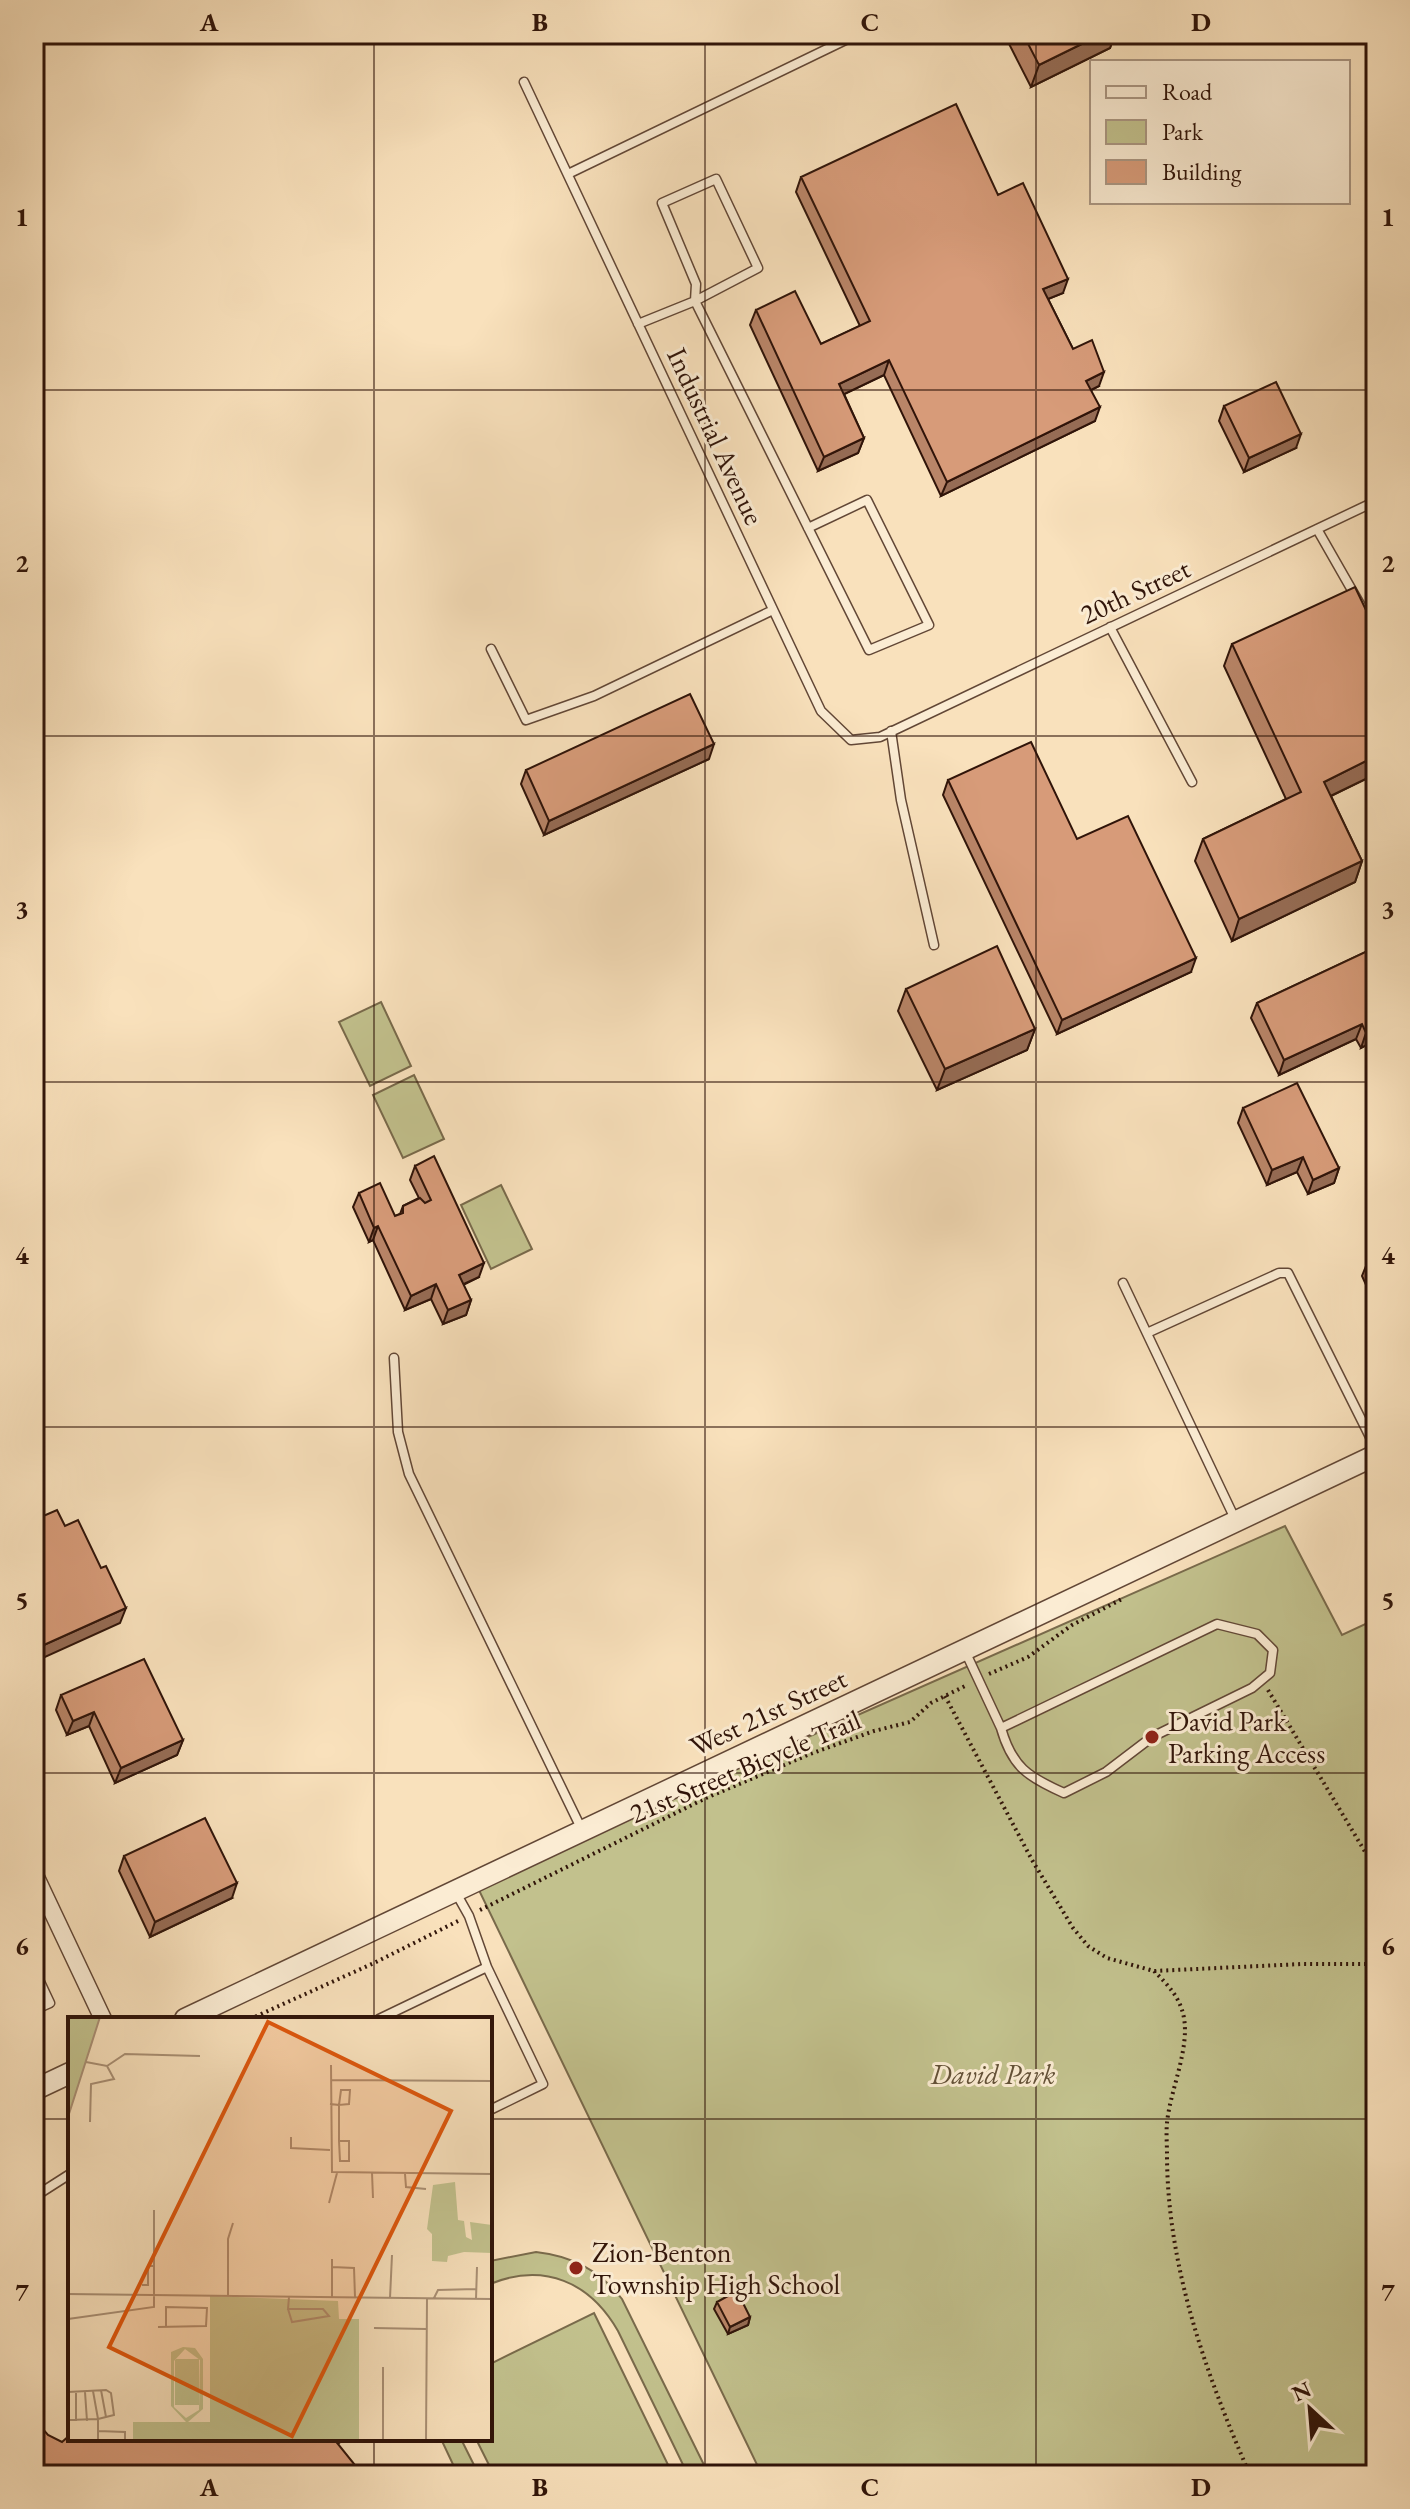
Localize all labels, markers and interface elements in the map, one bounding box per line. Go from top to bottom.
text: A [199,5,219,39]
text: B [532,5,548,39]
text: C [861,5,879,39]
text: D [1191,5,1211,39]
legend [1090,60,1350,204]
text: Road [1162,76,1213,107]
text: Park [1162,116,1204,147]
text: Building [1162,156,1242,187]
text: 1 [15,200,29,234]
text: 1 [1381,200,1395,234]
street label: Industrial Avenue [659,342,773,530]
text: 2 [15,546,29,580]
text: 2 [1381,546,1395,580]
street label: 20th Street [1074,550,1196,632]
text: 3 [15,892,29,926]
text: 3 [1381,892,1395,926]
text: 4 [15,1238,29,1272]
text: 4 [1381,1238,1395,1272]
text: 5 [15,1583,29,1617]
text: 5 [1381,1583,1395,1617]
street label: West 21st Street [684,1660,852,1764]
street label: 21st Street Bicycle Trail [624,1701,866,1831]
place label: David Park Parking Access [1168,1703,1325,1771]
marker: David Park Parking Access [1143,1728,1161,1746]
text: 6 [15,1929,29,1963]
text: 6 [1381,1929,1395,1963]
inset map [68,2017,492,2441]
park label: David Park [929,2056,1056,2092]
place label: Zion-Benton Township High School [592,2234,841,2302]
marker: Zion-Benton Township High School [567,2259,585,2277]
text: 7 [15,2275,29,2309]
text: 7 [1381,2275,1395,2309]
north arrow [1270,2369,1350,2449]
text: N [1287,2374,1316,2408]
text: A [199,2470,219,2504]
text: B [532,2470,548,2504]
text: C [861,2470,879,2504]
text: D [1191,2470,1211,2504]

